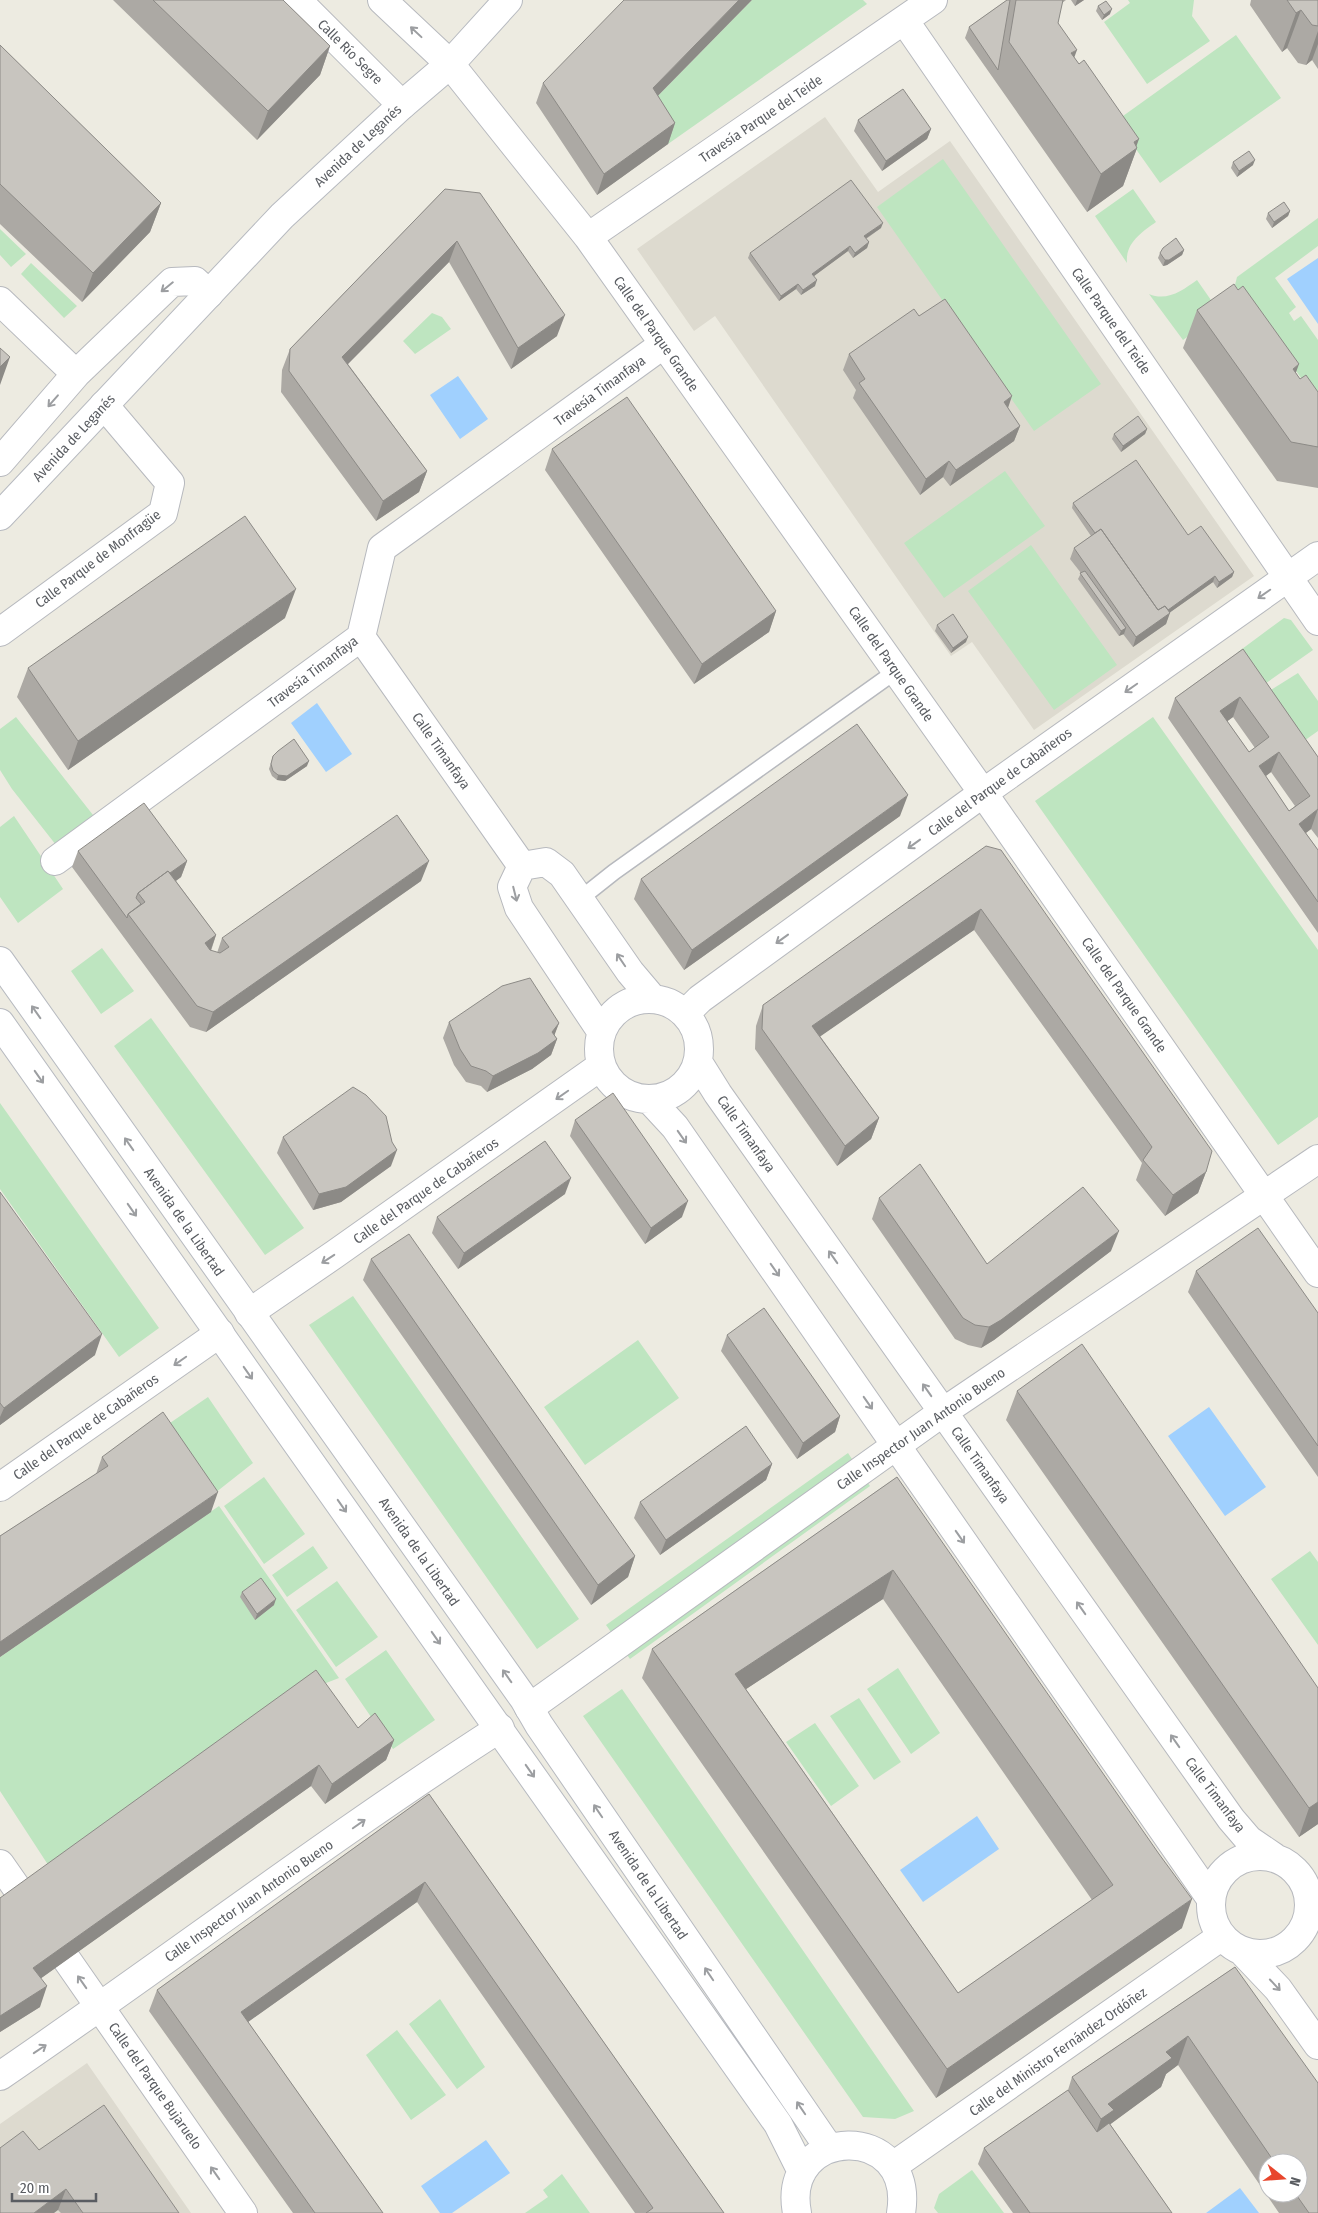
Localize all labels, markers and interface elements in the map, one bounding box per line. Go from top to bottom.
street label: Calle Río Segre [314,16,386,88]
one-way arrow [410,26,423,38]
street label: Travesía Parque del Teide [696,71,826,167]
street label: Avenida de Leganés [311,101,405,191]
street label: Calle Parque del Teide [1068,264,1154,378]
street label: Calle del Parque Grande [610,273,702,395]
one-way arrow [161,281,174,292]
street label: Travesía Timanfaya [551,352,649,430]
street label: Avenida de Leganés [29,391,119,485]
one-way arrow [47,395,58,408]
street label: Calle Parque de Monfragüe [32,506,164,612]
one-way arrow [1257,589,1271,599]
street label: Calle del Parque Grande [845,603,937,725]
street label: Travesía Timanfaya [265,632,362,711]
one-way arrow [1124,683,1138,693]
street label: Calle Timanfaya [408,709,474,793]
street label: Calle del Parque de Cabañeros [925,724,1075,840]
one-way arrow [908,838,921,849]
one-way arrow [511,886,520,902]
one-way arrow [775,934,789,944]
street label: Calle del Parque Grande [1078,934,1170,1056]
one-way arrow [616,953,627,967]
one-way arrow [31,1005,41,1019]
one-way arrow [34,1070,44,1084]
one-way arrow [555,1090,569,1100]
street label: Calle Timanfaya [713,1092,779,1176]
one-way arrow [677,1129,687,1143]
street label: Calle del Parque de Cabañeros [350,1134,502,1248]
one-way arrow [124,1138,135,1152]
street label: Avenida de la Libertad [140,1165,228,1279]
one-way arrow [127,1202,137,1216]
one-way arrow [828,1250,838,1264]
one-way arrow [322,1254,336,1264]
one-way arrow [770,1263,780,1277]
one-way arrow [174,1356,188,1366]
street label: Calle Inspector Juan Antonio Bueno [833,1364,1009,1494]
one-way arrow [243,1366,254,1379]
street label: Calle del Parque de Cabañeros [10,1370,162,1484]
one-way arrow [922,1383,932,1397]
one-way arrow [863,1396,873,1410]
street label: Calle Timanfaya [947,1423,1013,1507]
street label: Avenida de la Libertad [375,1495,463,1609]
one-way arrow [337,1498,347,1512]
one-way arrow [955,1529,965,1543]
one-way arrow [1076,1602,1087,1615]
one-way arrow [431,1631,441,1645]
one-way arrow [502,1669,512,1683]
one-way arrow [1170,1734,1180,1748]
street label: Calle Timanfaya [1181,1754,1249,1836]
one-way arrow [525,1764,535,1778]
one-way arrow [593,1804,603,1818]
one-way arrow [352,1819,366,1829]
street label: Avenida de la Libertad [605,1827,691,1943]
street label: Calle Inspector Juan Antonio Bueno [161,1836,337,1966]
one-way arrow [704,1967,714,1981]
one-way arrow [77,1975,87,1989]
one-way arrow [1269,1979,1281,1992]
street label: Calle del Ministro Fernández Ordóñez [966,1984,1150,2120]
street label: Calle del Parque Bujaruelo [105,2019,205,2153]
one-way arrow [33,2044,47,2054]
one-way arrow [796,2101,806,2115]
north arrow [1258,2153,1308,2203]
one-way arrow [210,2166,220,2180]
scale bar [12,2170,96,2202]
text: N [1286,2175,1304,2188]
text: 20 m [20,2179,50,2197]

